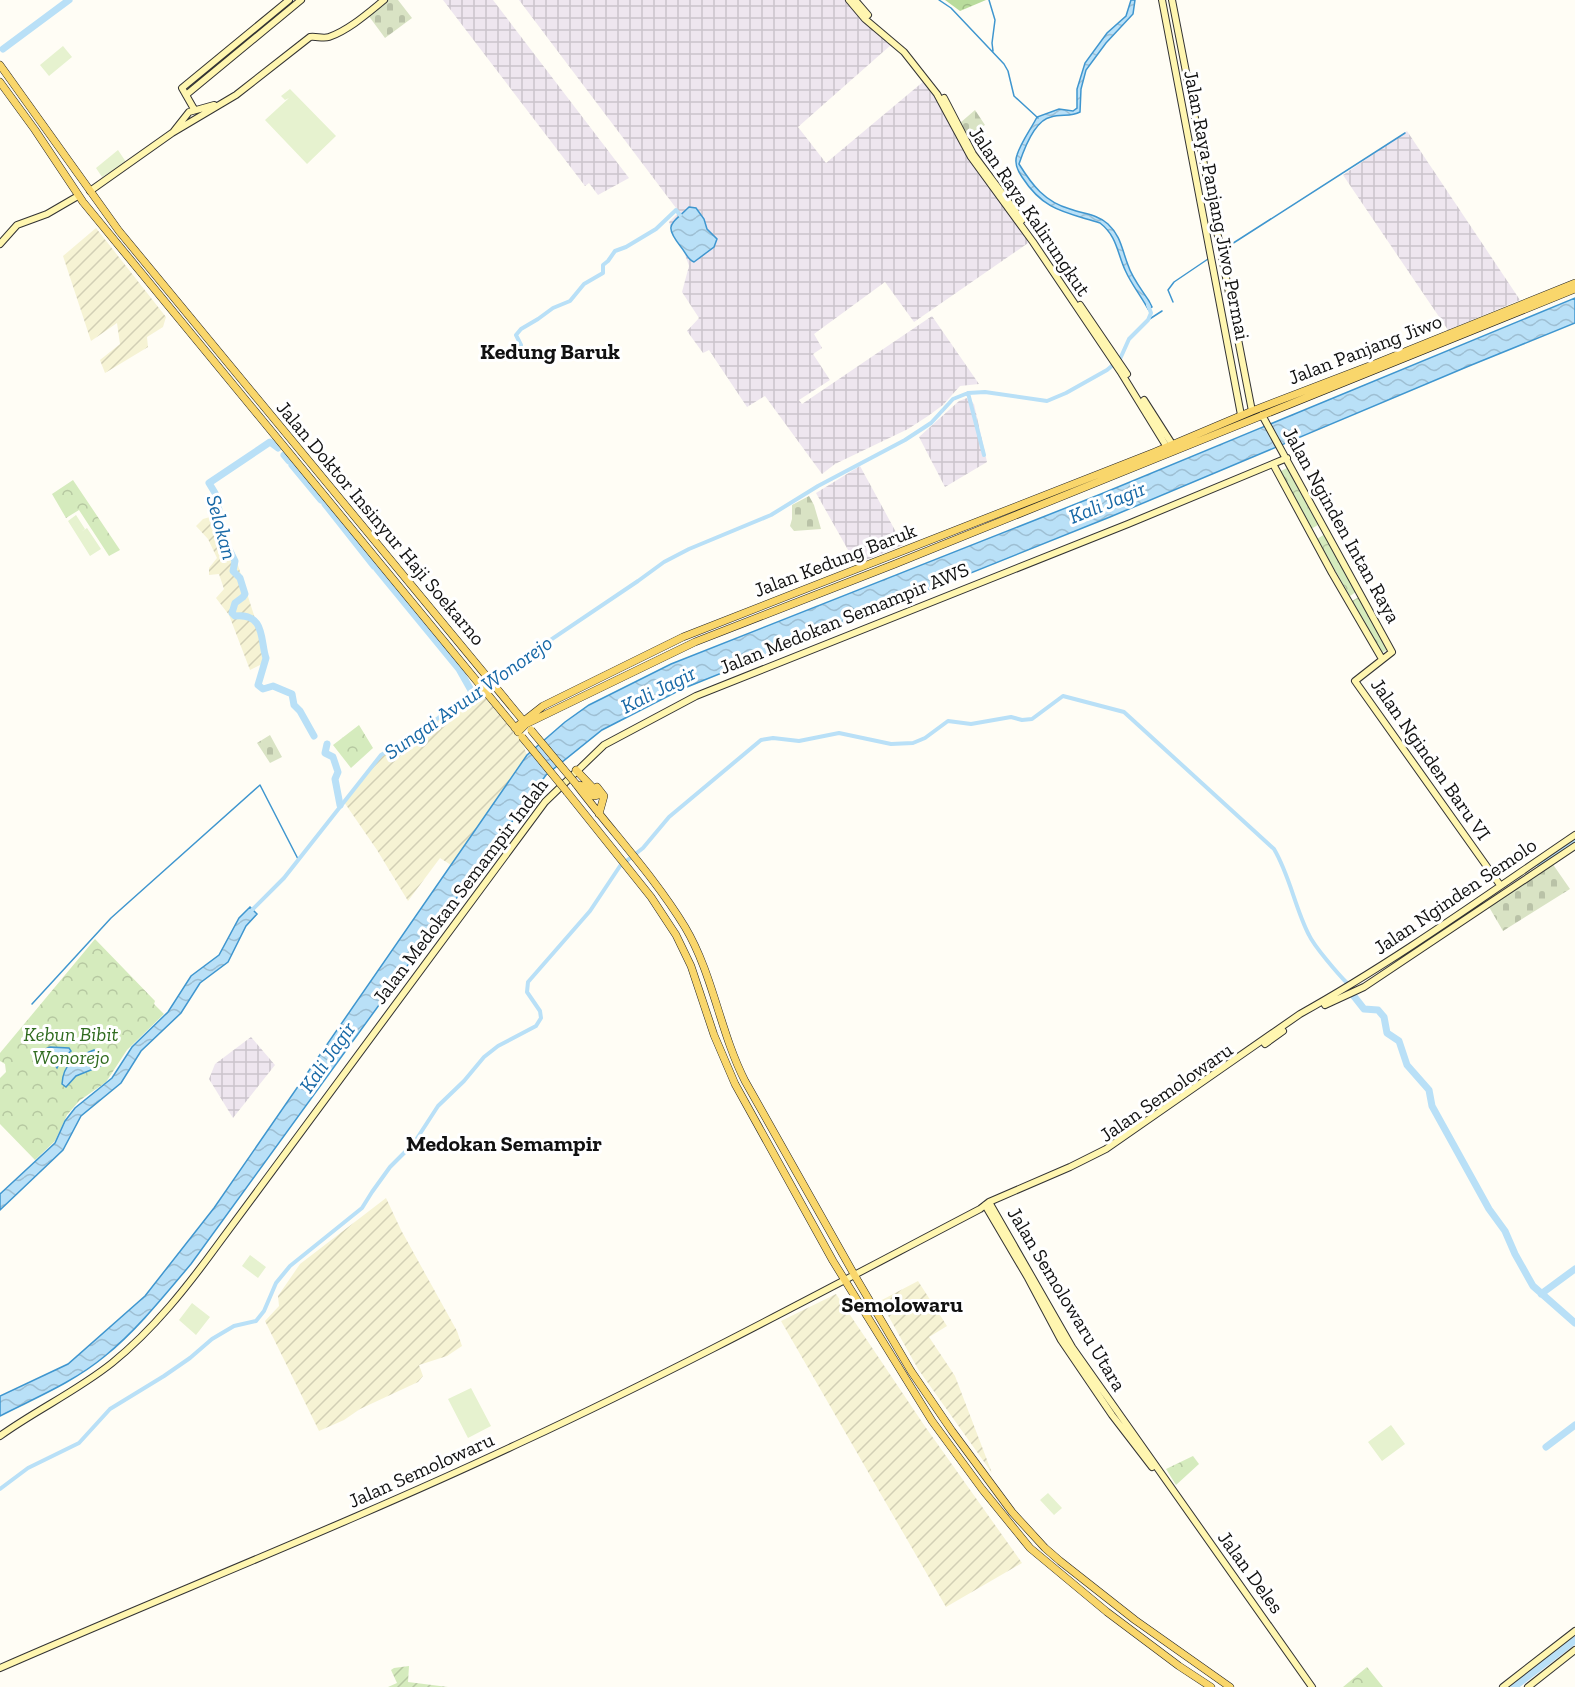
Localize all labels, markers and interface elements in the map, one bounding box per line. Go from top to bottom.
street label: Jalan Raya Panjang Jiwo Permai [1179,68,1255,342]
street label: Jalan Raya Kalirungkut [964,121,1096,301]
street label: Jalan Panjang Jiwo [1285,309,1445,389]
district label: Kedung Baruk [480,338,620,365]
street label: Jalan Doktor Insinyur Haji Soekarno [272,396,490,650]
street label: Jalan Nginden Intan Raya [1278,423,1406,627]
water label: Kali Jagir [1065,475,1150,529]
water label: Selokan [201,492,243,562]
street label: Jalan Kedung Baruk [750,518,920,602]
street label: Jalan Medokan Semampir AWS [716,557,972,679]
water label: Sungai Avuur Wonorejo [379,630,557,764]
water label: Kali Jagir [616,659,700,718]
street label: Jalan Nginden Baru VI [1366,673,1496,845]
street label: Jalan Medokan Semampir Indah [367,773,553,1009]
street label: Jalan Nginden Semolo [1369,833,1541,959]
water label: Kali Jagir [294,1016,361,1097]
park label: Kebun Bibit Wonorejo [24,1022,119,1069]
street label: Jalan Semolowaru [1095,1037,1237,1147]
district label: Medokan Semampir [406,1130,602,1157]
street label: Jalan Semolowaru Utara [1002,1203,1132,1396]
district label: Semolowaru [841,1291,963,1318]
street label: Jalan Semolowaru [345,1427,497,1513]
street label: Jalan Deles [1213,1526,1289,1618]

